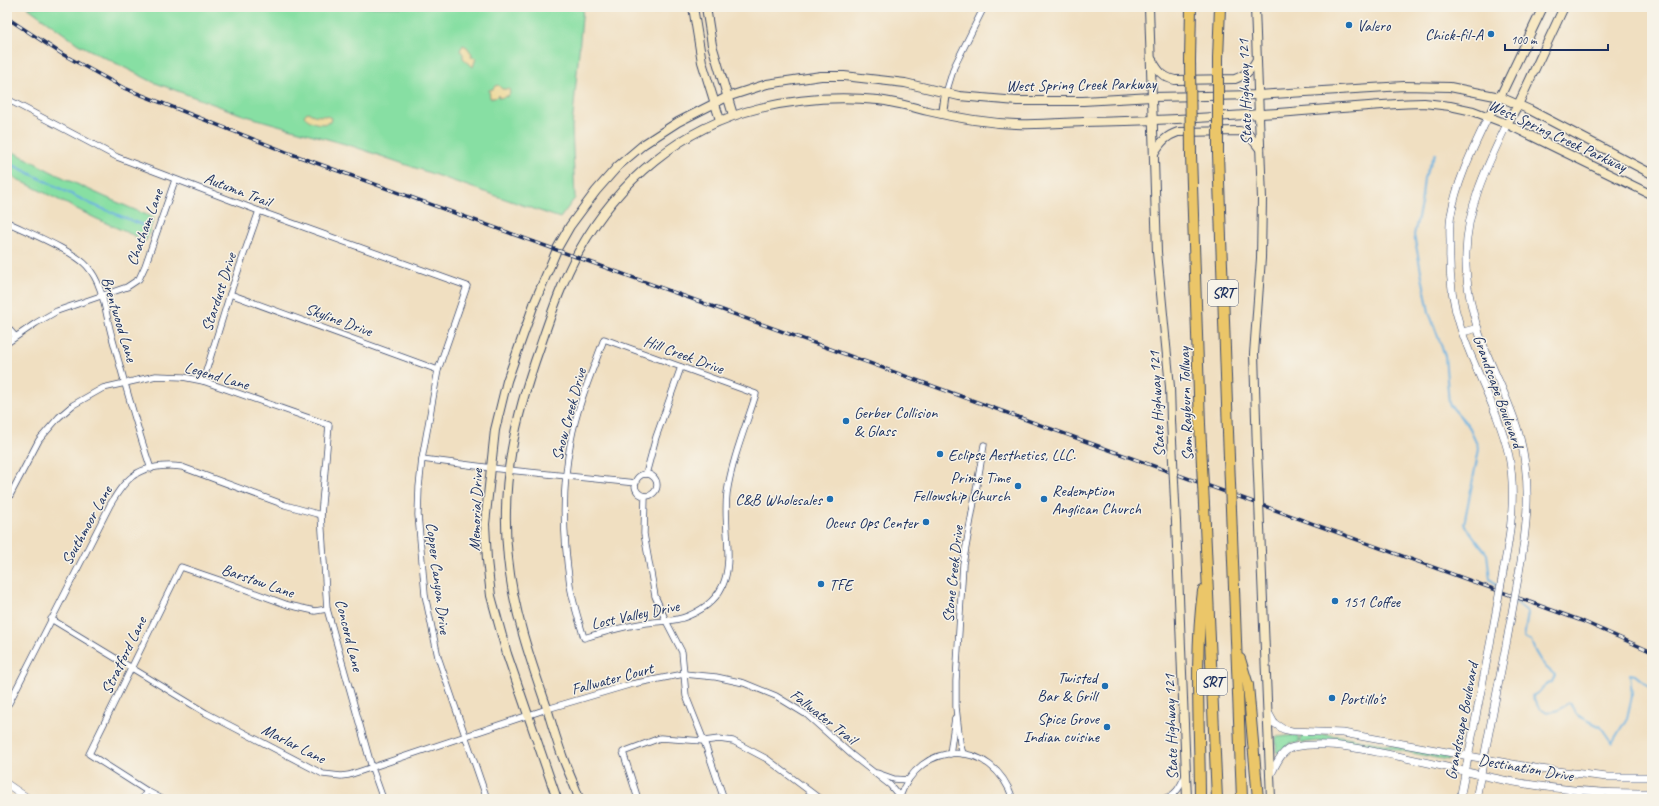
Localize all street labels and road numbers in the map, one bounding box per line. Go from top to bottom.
street label: State Highway 121 [1233,38,1257,145]
street label: West Spring Creek Parkway [1006,74,1158,96]
street label: West Spring Creek Parkway [1485,95,1631,177]
street label: Autumn Trail [201,168,277,213]
street label: Chatham Lane [122,185,169,268]
street label: Stardust Drive [197,249,242,334]
street label: Brentwood Lane [97,274,142,366]
road number: SRT [1208,280,1238,306]
street label: Skyline Drive [302,299,377,342]
street label: Hill Creek Drive [641,331,728,379]
street label: Grandscape Boulevard [1468,332,1529,453]
street label: Sam Rayburn Tollway [1174,345,1198,461]
street label: State Highway 121 [1144,350,1170,457]
street label: Legend Lane [182,357,253,395]
street label: Snow Creek Drive [547,364,591,463]
street label: Memorial Drive [465,467,487,552]
street label: Southmoor Lane [57,481,118,568]
street label: Copper Canyon Drive [421,521,455,637]
street label: Stone Creek Drive [938,523,968,624]
street label: Barstow Lane [219,559,298,603]
street label: Lost Valley Drive [589,596,683,634]
street label: Concord Lane [330,597,368,675]
street label: Stratford Lane [97,612,152,697]
street label: Fallwater Court [569,658,657,700]
street label: Grandscape Boulevard [1441,658,1484,781]
road number: SRT [1197,669,1227,695]
street label: State Highway 121 [1159,673,1183,780]
street label: Fallwater Trail [786,685,863,751]
street label: Marlar Lane [258,719,330,769]
street label: Destination Drive [1477,750,1576,786]

